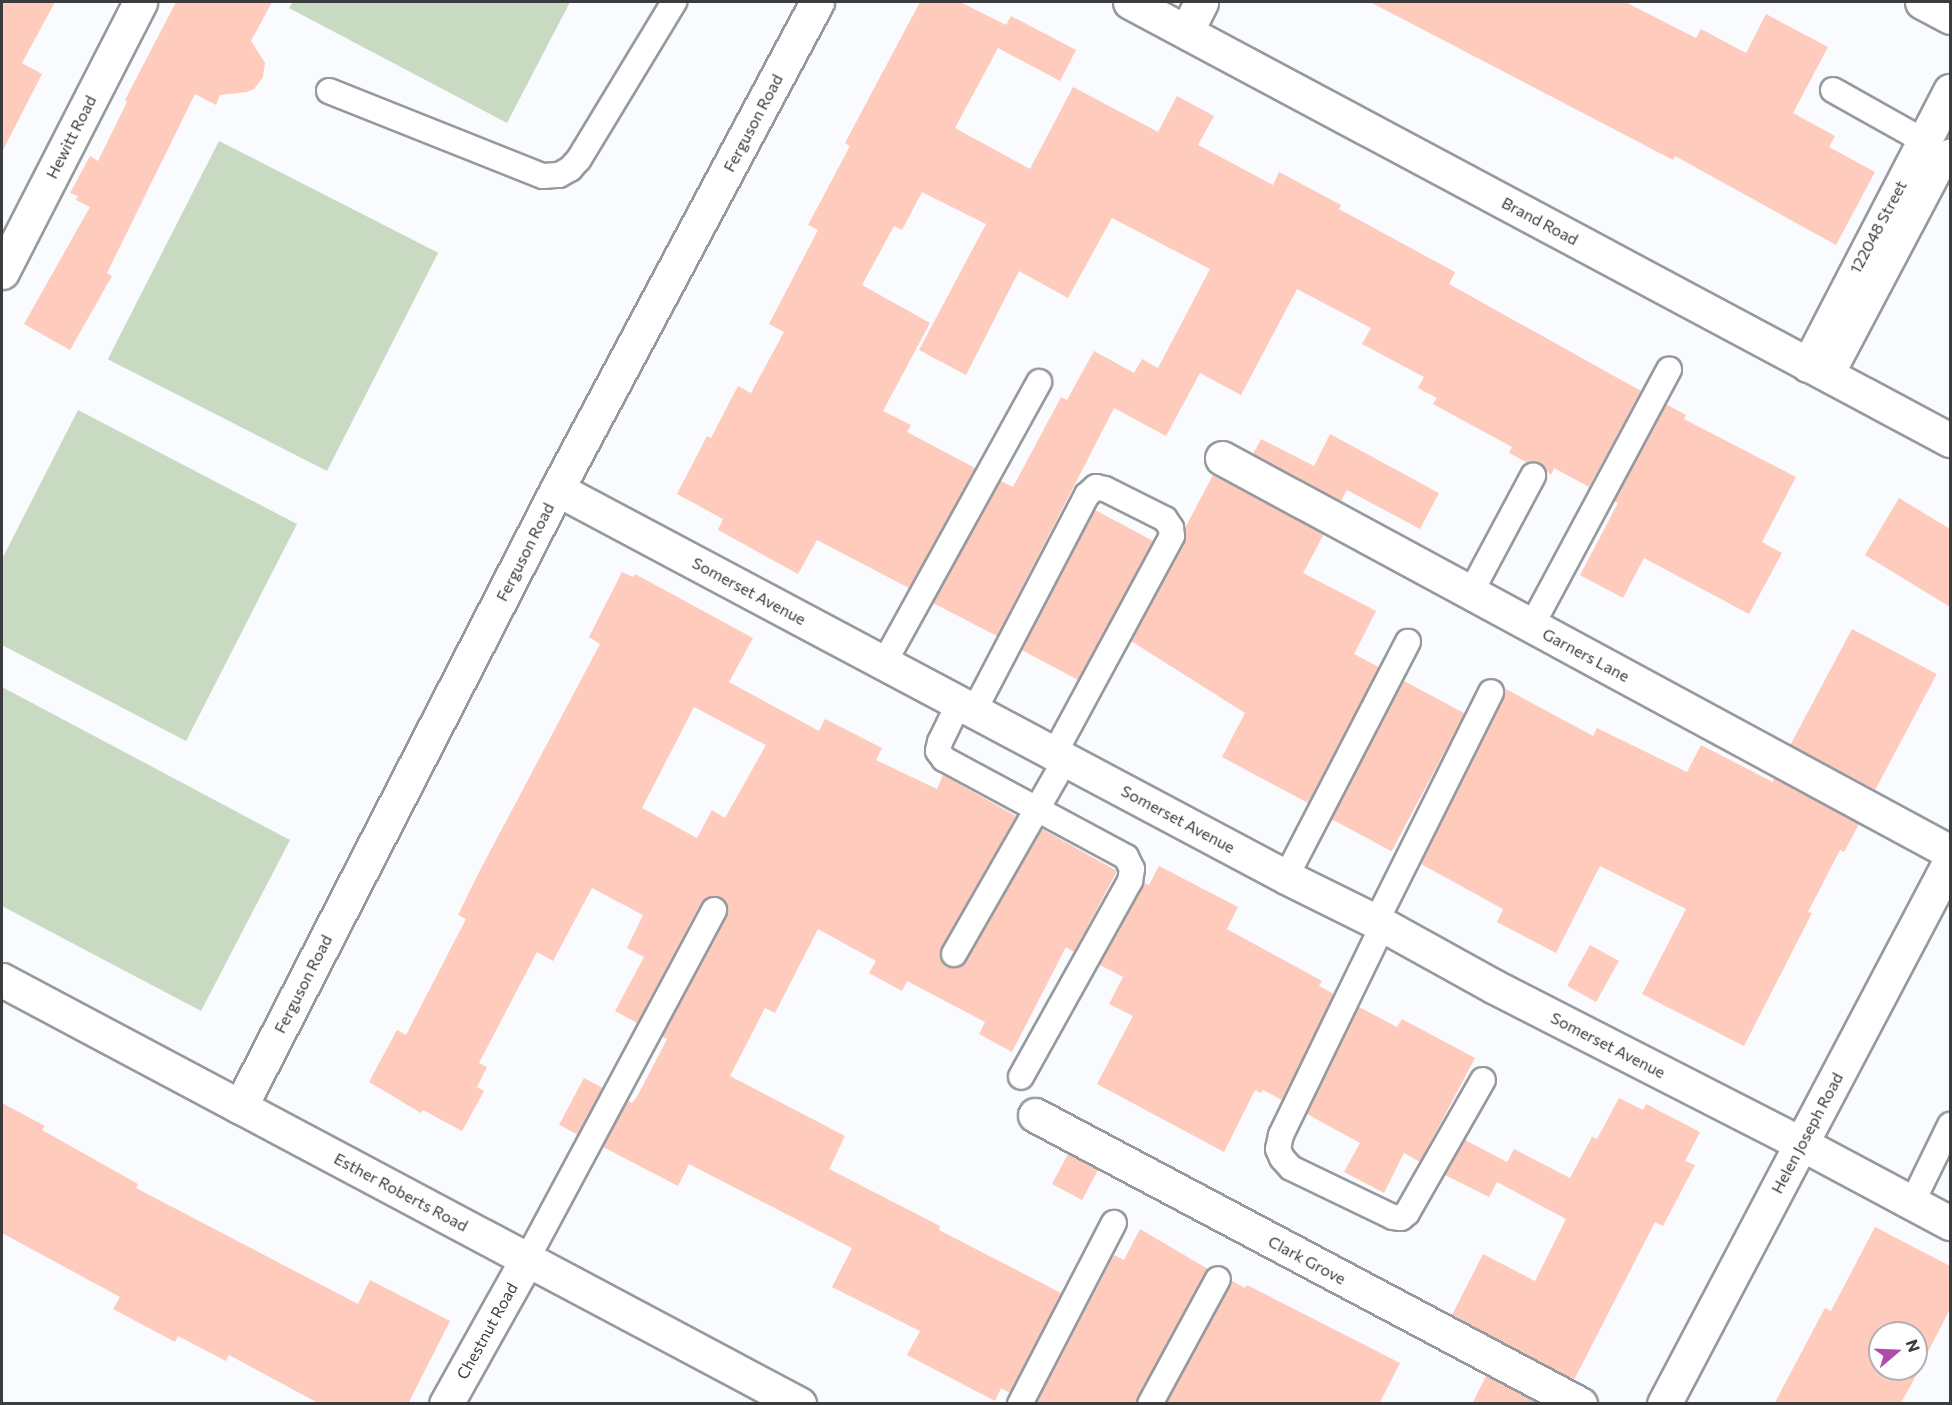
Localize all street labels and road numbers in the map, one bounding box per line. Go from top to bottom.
street label: Ferguson Road [719,71,787,175]
street label: Hewitt Road [42,92,100,182]
street label: 122048 Street [1845,177,1911,277]
street label: Brand Road [1499,193,1581,249]
street label: Ferguson Road [492,500,558,604]
street label: Somerset Avenue [689,553,809,629]
street label: Garners Lane [1539,624,1633,686]
street label: Somerset Avenue [1118,781,1238,857]
street label: Ferguson Road [270,932,336,1036]
street label: Somerset Avenue [1547,1008,1669,1082]
street label: Helen Joseph Road [1767,1069,1847,1197]
street label: Esther Roberts Road [331,1149,471,1235]
street label: Clark Grove [1265,1232,1349,1288]
street label: Chestnut Road [453,1279,521,1383]

